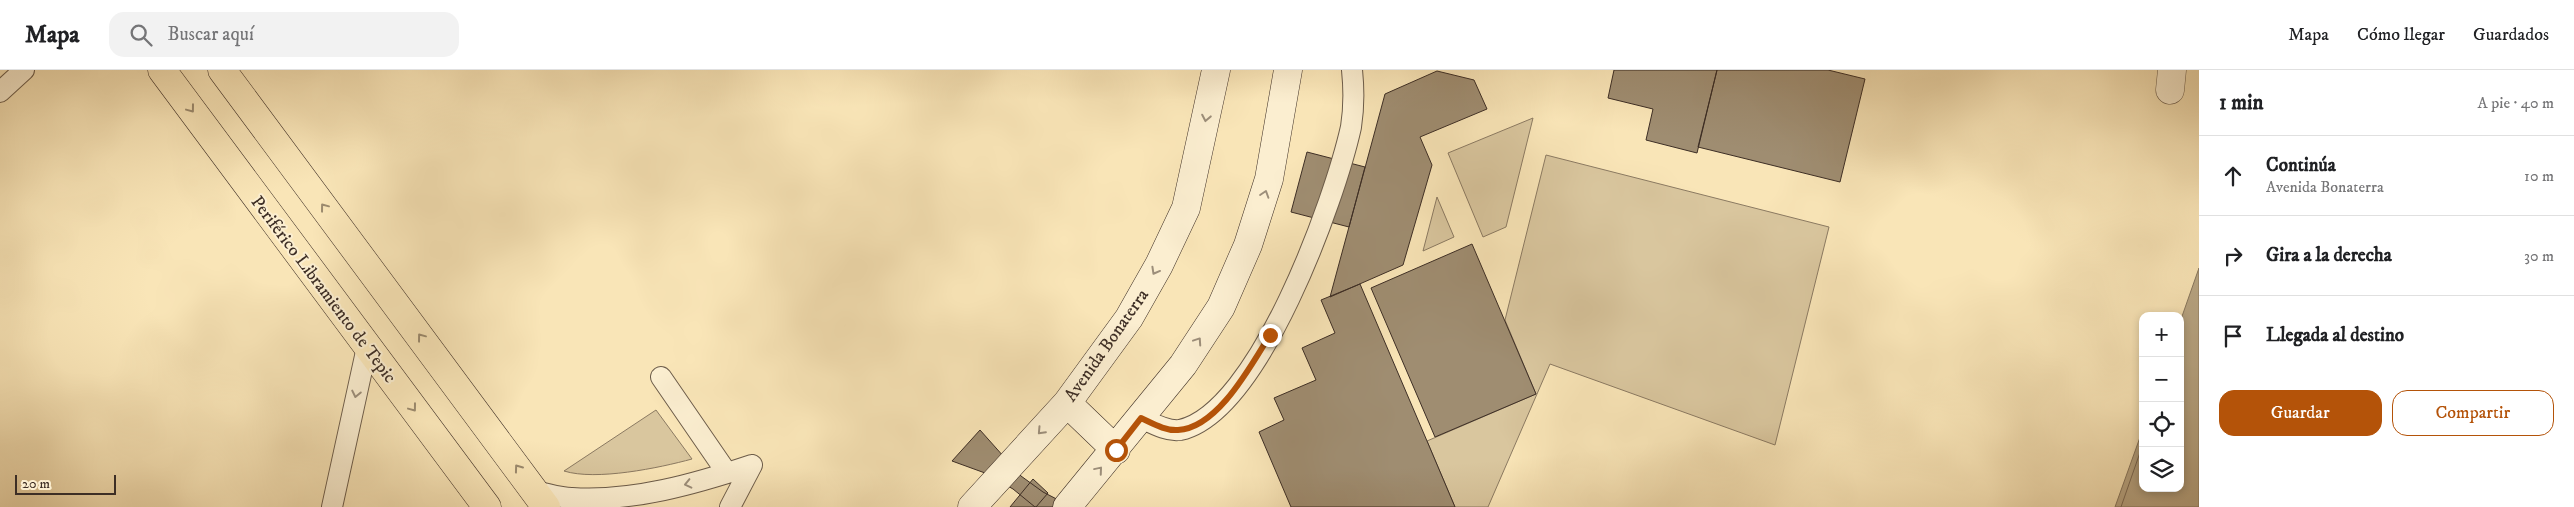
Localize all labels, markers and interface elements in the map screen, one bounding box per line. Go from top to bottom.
search box [109,12,459,57]
text: Mapa [25,20,79,50]
icon: search [127,21,155,49]
text: Buscar aquí [167,23,254,46]
text: Mapa [2288,24,2329,46]
text: Cómo llegar [2357,24,2445,46]
text: Guardados [2473,24,2549,46]
text: 1 min [2219,90,2263,116]
text: A pie · 40 m [2478,93,2554,113]
one-way arrow [185,103,193,112]
one-way arrow [1201,113,1212,122]
text: Continúa [2266,154,2336,177]
icon: ahead [2219,162,2247,190]
text: 10 m [2524,166,2554,186]
text: Avenida Bonaterra [2266,177,2384,197]
one-way arrow [1259,190,1269,199]
street label: Periférico Libramiento de Tepic [246,192,401,388]
one-way arrow [321,203,330,213]
icon: right [2219,242,2247,270]
text: Gira a la derecha [2266,244,2392,267]
text: 30 m [2524,246,2554,266]
one-way arrow [1152,266,1162,275]
street label: Avenida Bonaterra [1060,285,1154,406]
map controls [2139,312,2184,492]
button: + [2139,312,2184,357]
icon: arrive [2219,322,2247,350]
route end [1259,324,1282,347]
text: Llegada al destino [2266,324,2404,347]
one-way arrow [418,333,427,343]
one-way arrow [1192,338,1201,347]
button: − [2139,357,2184,402]
one-way arrow [351,390,362,399]
button: Guardar [2219,390,2382,436]
button: Compartir [2392,390,2554,436]
one-way arrow [407,402,415,411]
button: locate [2139,402,2184,447]
one-way arrow [1038,426,1047,435]
route start [1105,439,1128,462]
button: layers [2139,447,2184,492]
one-way arrow [515,465,523,474]
one-way arrow [1093,466,1102,475]
scale bar [15,472,116,495]
text: 20 m [22,475,50,493]
one-way arrow [684,478,693,489]

